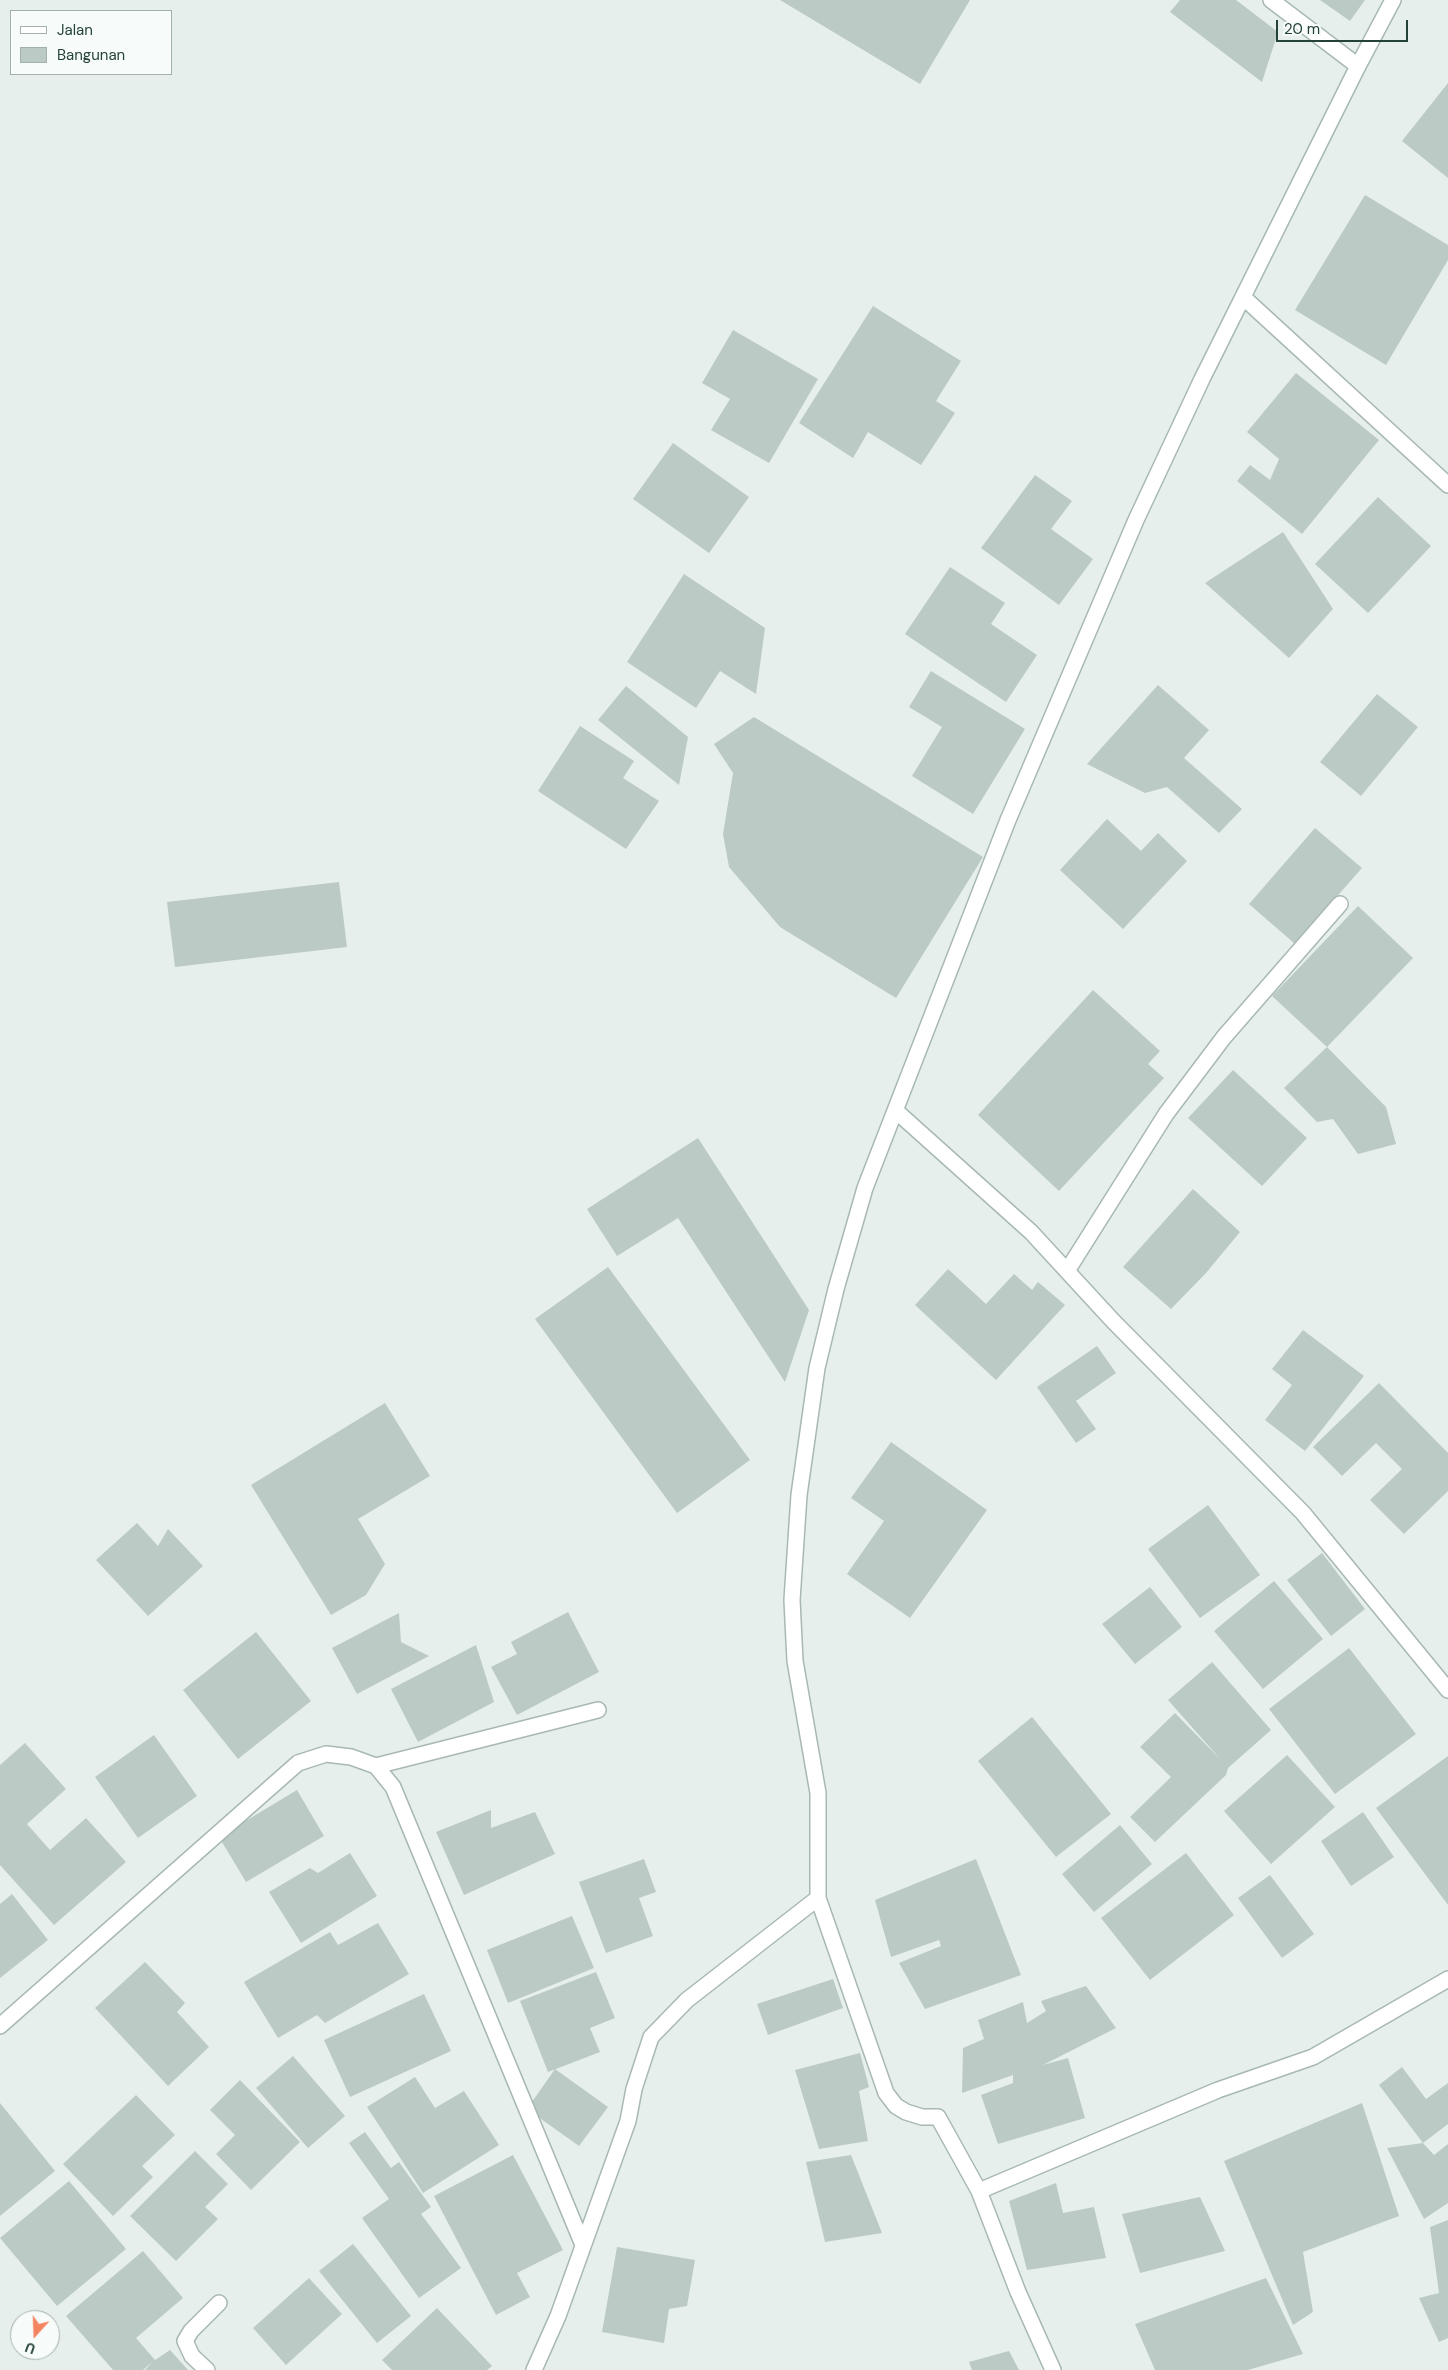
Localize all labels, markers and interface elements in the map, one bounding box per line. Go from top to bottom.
legend [10,10,172,75]
scale bar [1278,10,1410,42]
text: 20 m [1284,19,1320,39]
text: Jalan [57,20,93,40]
text: Bangunan [57,45,125,65]
north arrow [10,2310,60,2360]
text: U [23,2338,38,2358]

